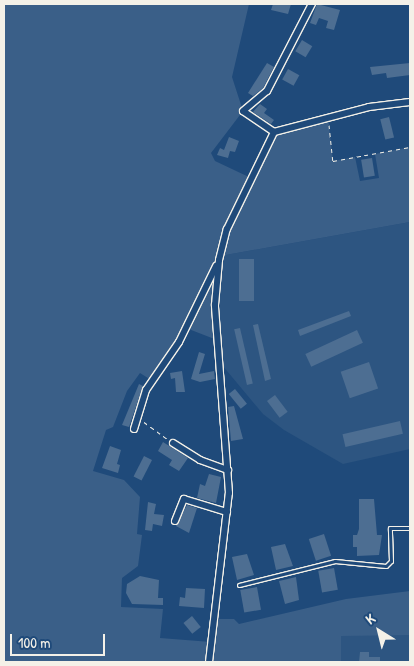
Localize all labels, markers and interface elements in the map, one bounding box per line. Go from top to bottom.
north arrow [354,606,404,656]
text: K [361,609,378,628]
scale bar [12,624,108,656]
text: 100 m [18,632,51,653]

